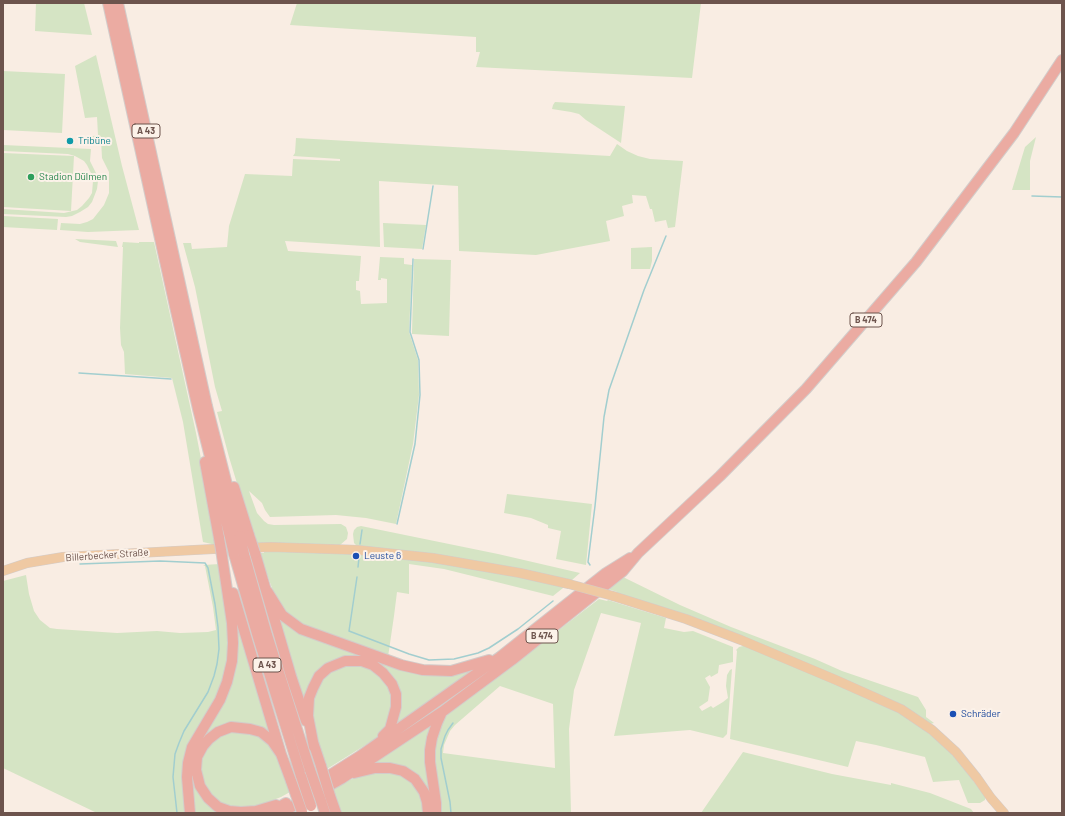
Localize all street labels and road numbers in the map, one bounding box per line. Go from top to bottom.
road number: A 43 [132,124,160,138]
road number: B 474 [850,313,882,327]
street label: Billerbecker Straße [65,546,149,564]
road number: B 474 [526,629,558,643]
road number: A 43 [253,658,281,672]

